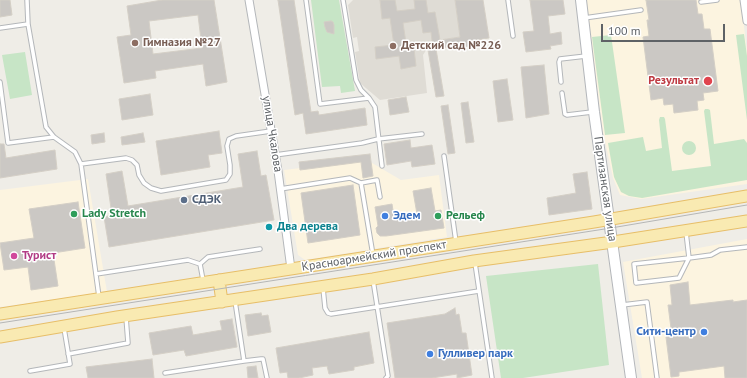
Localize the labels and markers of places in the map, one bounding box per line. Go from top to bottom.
place label: Гимназия №27 [143,36,221,50]
marker: Гимназия №27 [130,38,140,48]
place label: Детский сад №226 [401,39,501,53]
marker: Детский сад №226 [388,41,398,51]
place label: Результат [648,74,699,88]
marker: Результат [702,75,714,87]
place label: СДЭК [192,193,221,207]
marker: СДЭК [179,195,189,205]
place label: Lady Stretch [82,207,146,221]
marker: Lady Stretch [69,209,79,219]
place label: Эдем [393,209,420,223]
place label: Рельеф [446,209,485,223]
marker: Эдем [380,211,390,221]
marker: Рельеф [433,211,443,221]
place label: Два дерева [277,220,338,234]
marker: Два дерева [264,222,274,232]
place label: Турист [22,249,56,263]
marker: Турист [9,251,19,261]
place label: Сити-центр [636,325,696,339]
marker: Сити-центр [699,327,709,337]
place label: Гулливер парк [438,347,513,361]
marker: Гулливер парк [425,349,435,359]

